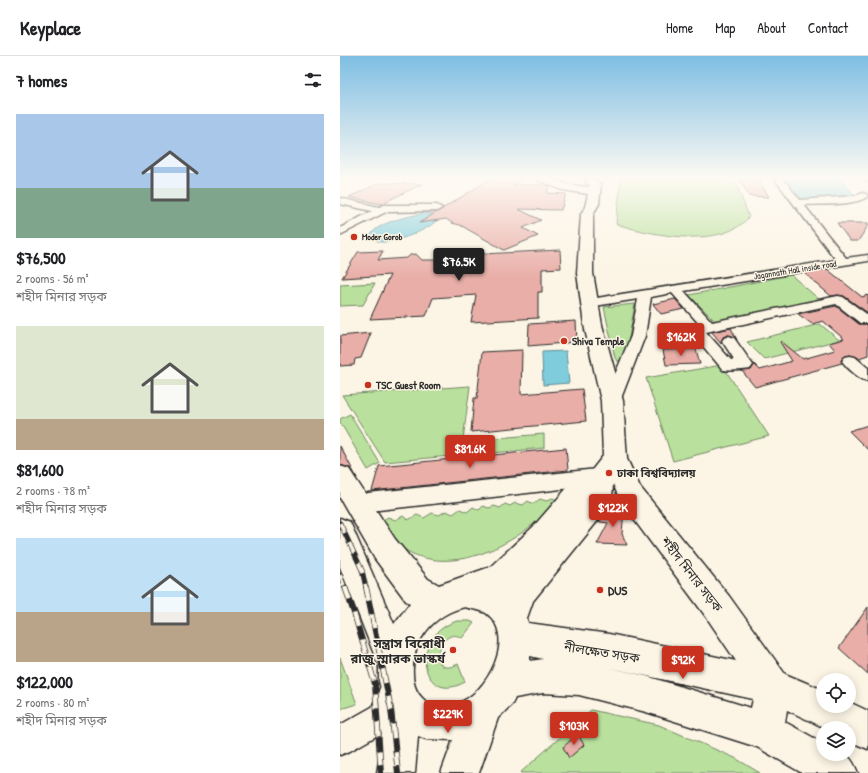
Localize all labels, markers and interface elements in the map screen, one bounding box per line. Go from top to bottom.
text: Keyplace [20,15,81,41]
text: Home [666,18,693,37]
text: Map [715,18,735,37]
text: About [757,18,786,37]
text: Contact [808,18,848,37]
text: 7 homes [16,69,67,92]
icon: filters [302,69,324,91]
icon: home [134,140,206,212]
place label: Moder Gorob [362,231,403,243]
marker: Moder Gorob [349,232,359,242]
text: $76,500 [16,246,66,269]
pin: $76.5K [426,248,492,282]
text: $76.5K [442,252,476,270]
street label: Jagannath Hall inside road [753,257,838,282]
text: 2 rooms · 56 m² [16,269,89,287]
text: শহীদ মিনার সড়ক [16,287,107,305]
pin: $162K [653,323,709,357]
text: $162K [666,327,696,345]
place label: Shiva Temple [572,334,625,349]
marker: Shiva Temple [559,336,569,346]
icon: home [134,352,206,424]
place label: TSC Guest Room [375,378,441,392]
marker: TSC Guest Room [363,380,373,390]
pin: $81.6K [437,435,503,469]
text: $81.6K [454,439,486,457]
text: $81,600 [16,458,64,481]
place label: ঢাকা বিশ্ববিদ্যালয় [616,466,696,480]
marker: ঢাকা বিশ্ববিদ্যালয় [604,468,614,478]
text: 2 rooms · 78 m² [16,481,90,499]
pin: $122K [585,494,641,528]
text: $122K [598,498,628,516]
text: শহীদ মিনার সড়ক [16,499,107,517]
street label: শহীদ মিনার সড়ক [656,532,727,616]
icon: home [134,564,206,636]
place label: DUS [608,581,627,599]
marker: DUS [595,585,605,595]
place label: সন্ত্রাস বিরোধী রাজু স্মারক ভাস্কর্য [349,634,446,667]
street label: নীলক্ষেত সড়ক [562,637,642,667]
marker: সন্ত্রাস বিরোধী রাজু স্মারক ভাস্কর্য [448,645,458,655]
pin: $92K [659,646,707,680]
text: $92K [671,650,695,668]
text: $122,000 [16,670,73,693]
map controls [816,673,856,761]
button: locate [816,673,856,713]
text: 2 rooms · 80 m² [16,693,89,711]
pin: $229K [420,700,476,734]
text: $229K [433,704,463,722]
text: শহীদ মিনার সড়ক [16,711,107,729]
pin: $103K [546,712,602,746]
text: $103K [559,716,589,734]
button: layers [816,721,856,761]

